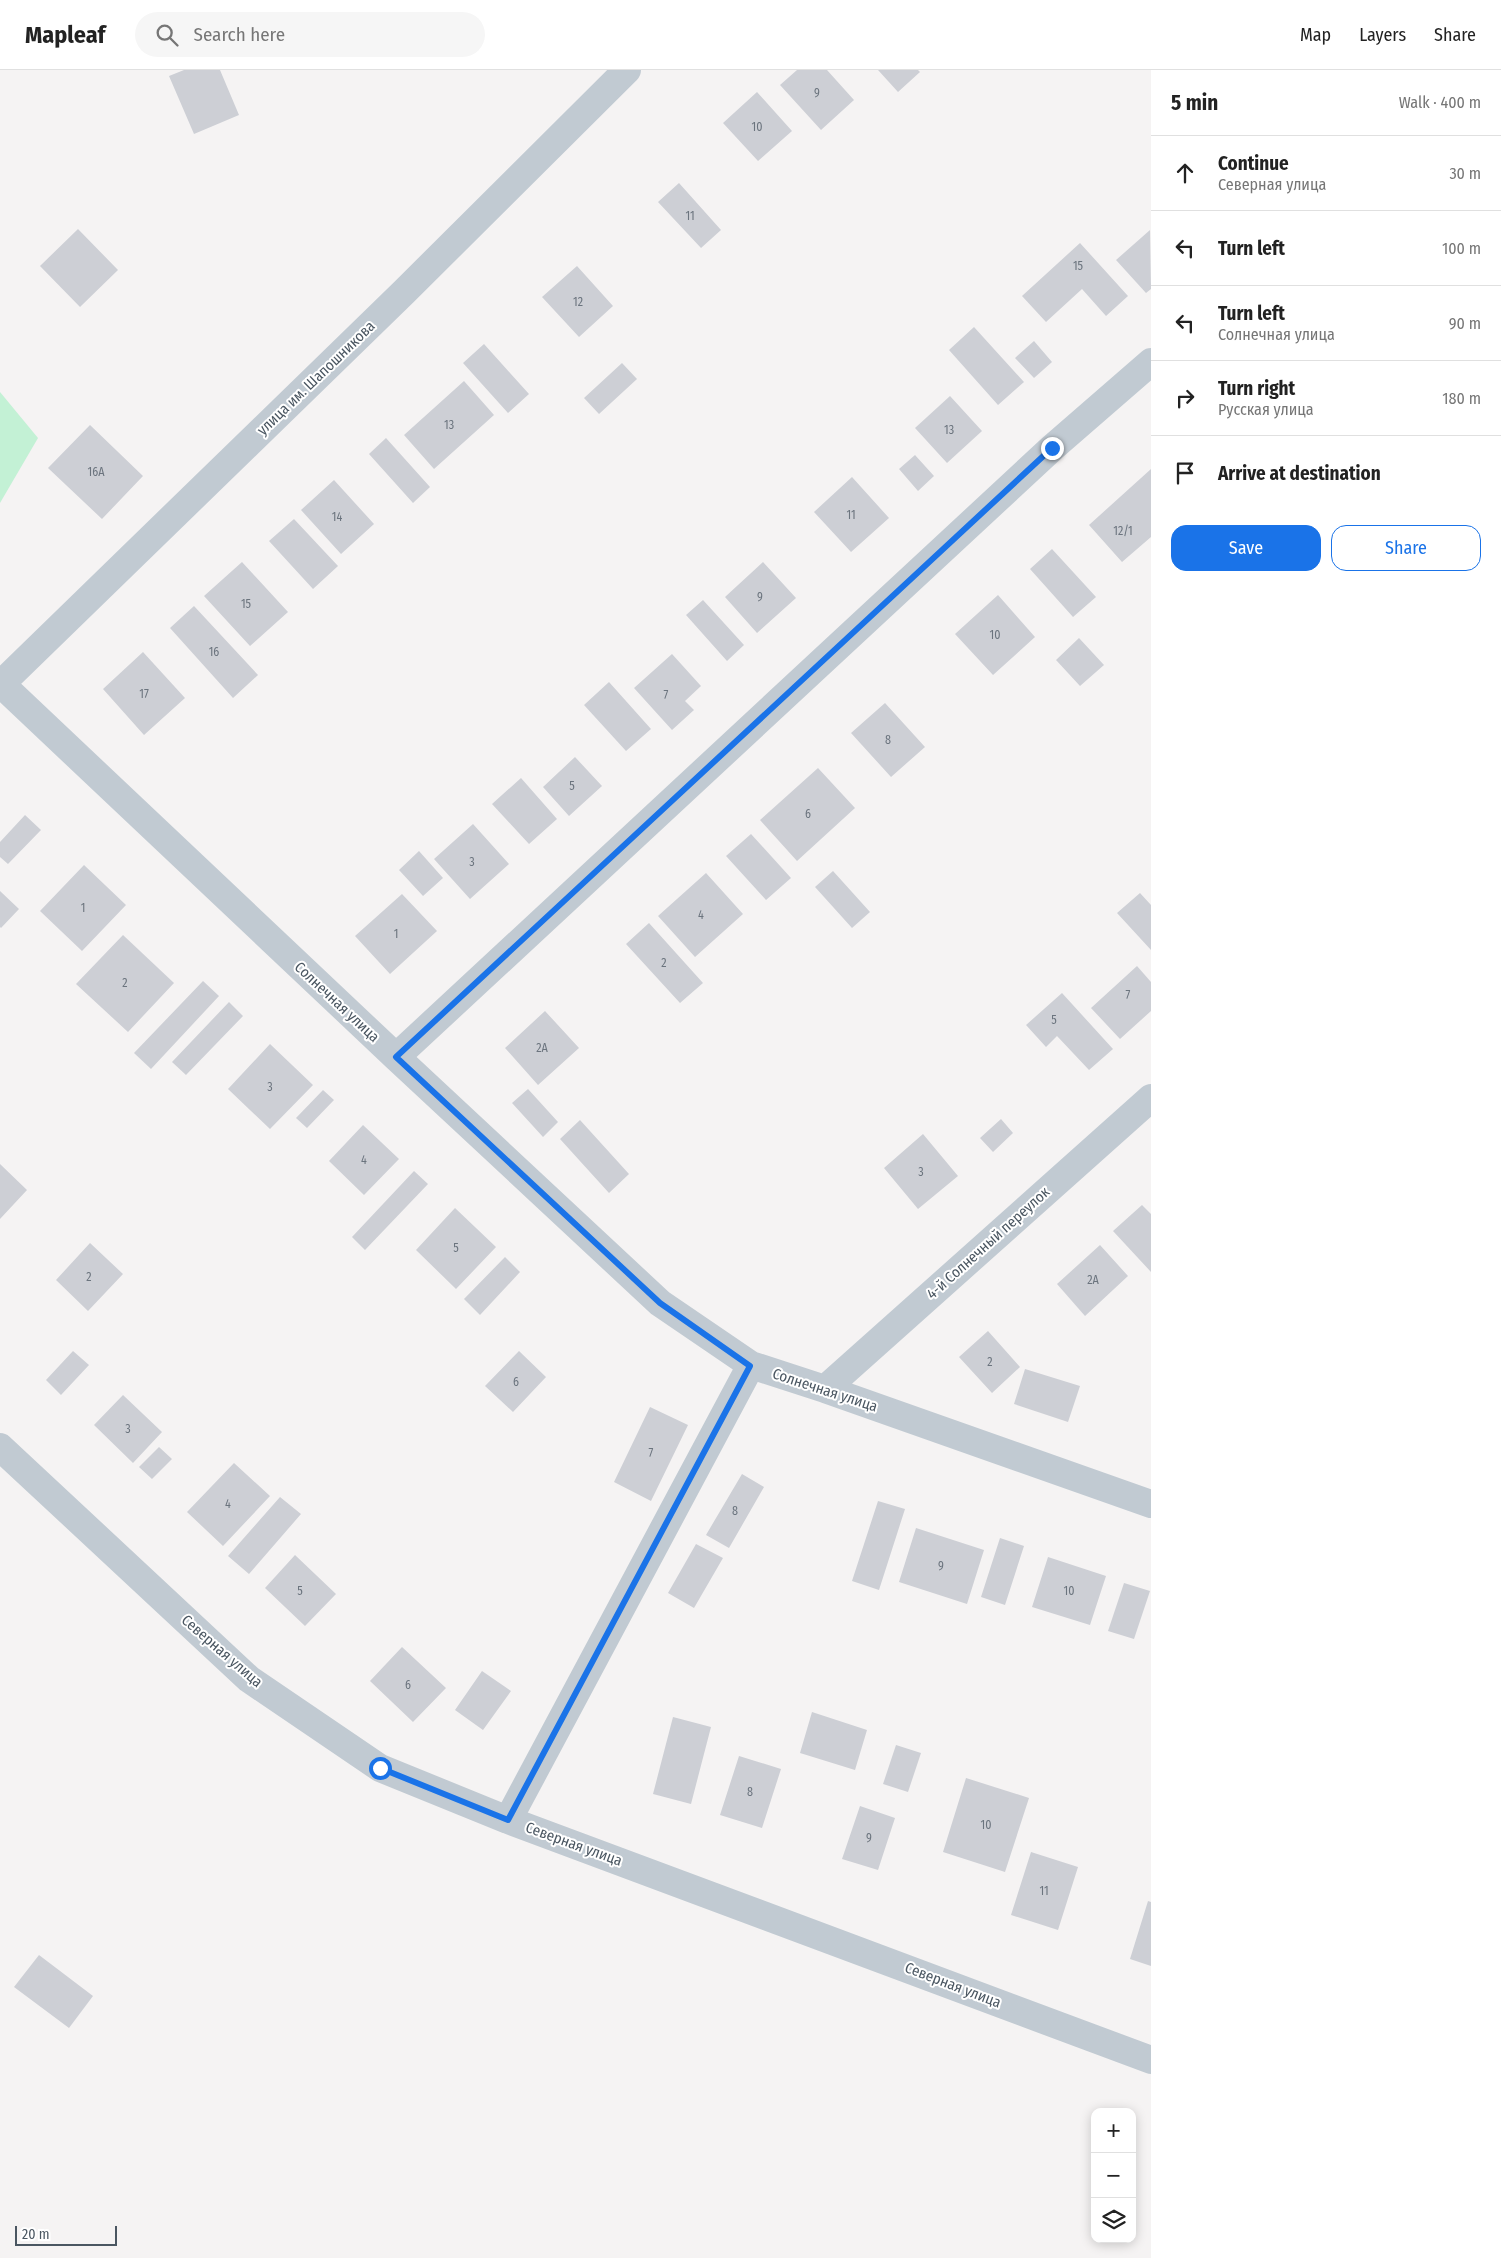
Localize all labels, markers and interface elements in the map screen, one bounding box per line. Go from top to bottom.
search box [135,12,485,57]
text: Mapleaf [25,21,105,49]
icon: search [153,21,181,49]
text: Search here [193,23,285,46]
text: Map [1300,24,1331,46]
text: Layers [1359,24,1406,46]
text: Share [1434,24,1476,46]
house number: 9 [814,86,820,100]
text: 5 min [1171,90,1218,116]
text: Walk · 400 m [1399,93,1481,112]
house number: 10 [752,120,762,134]
text: Continue [1218,152,1289,175]
icon: ahead [1171,159,1199,187]
text: 30 m [1449,164,1481,183]
text: Северная улица [1218,175,1326,194]
house number: 11 [685,209,695,223]
icon: left [1171,234,1199,262]
text: Turn left [1218,237,1285,260]
text: 100 m [1442,239,1481,258]
house number: 15 [1073,259,1084,273]
house number: 12 [573,295,583,309]
text: Turn left [1218,302,1285,325]
icon: left [1171,309,1199,337]
text: 90 m [1449,314,1481,333]
street label: улица им. Шапошникова [253,317,379,439]
text: Солнечная улица [1218,325,1335,344]
text: Turn right [1218,377,1295,400]
icon: right [1171,384,1199,412]
text: 180 m [1442,389,1481,408]
text: Русская улица [1218,400,1314,419]
house number: 13 [444,418,454,432]
house number: 13 [944,423,954,437]
route end [1041,437,1064,460]
icon: arrive [1171,459,1199,487]
text: Arrive at destination [1218,462,1381,485]
house number: 16А [88,465,105,479]
house number: 11 [846,508,856,522]
house number: 14 [332,510,342,524]
house number: 12/1 [1113,524,1133,538]
button: Save [1171,525,1321,571]
button: Share [1331,525,1481,571]
house number: 9 [757,590,763,604]
house number: 15 [241,597,252,611]
house number: 10 [990,628,1000,642]
house number: 16 [209,645,219,659]
house number: 17 [139,687,149,701]
house number: 7 [664,688,669,702]
house number: 8 [885,733,891,747]
house number: 5 [569,779,575,793]
house number: 6 [805,807,811,821]
house number: 3 [469,855,475,869]
house number: 1 [81,901,85,915]
house number: 4 [698,908,704,922]
house number: 1 [394,927,398,941]
house number: 2 [661,956,667,970]
street label: Солнечная улица [291,958,383,1046]
house number: 2 [122,976,128,990]
house number: 7 [1126,988,1131,1002]
house number: 5 [1051,1013,1057,1027]
house number: 2А [536,1041,548,1055]
house number: 3 [267,1080,273,1094]
house number: 4 [361,1153,367,1167]
house number: 3 [918,1165,924,1179]
street label: 4-й Солнечный переулок [923,1183,1053,1303]
house number: 5 [453,1241,459,1255]
house number: 2 [86,1270,92,1284]
house number: 2А [1087,1273,1099,1287]
house number: 2 [987,1355,993,1369]
street label: Солнечная улица [770,1365,880,1415]
house number: 6 [513,1375,519,1389]
house number: 3 [125,1422,131,1436]
house number: 7 [649,1446,654,1460]
house number: 4 [225,1497,231,1511]
house number: 8 [732,1504,738,1518]
house number: 9 [938,1559,944,1573]
house number: 5 [297,1584,303,1598]
house number: 10 [1064,1584,1074,1598]
street label: Северная улица [178,1611,266,1691]
house number: 6 [405,1678,411,1692]
route start [369,1757,392,1780]
house number: 8 [747,1785,753,1799]
street label: Северная улица [523,1818,625,1870]
house number: 10 [981,1818,991,1832]
house number: 9 [866,1831,872,1845]
house number: 11 [1039,1884,1049,1898]
street label: Северная улица [902,1958,1004,2012]
map controls [1091,2108,1136,2243]
button: + [1091,2108,1136,2153]
button: − [1091,2153,1136,2198]
button: layers [1091,2198,1136,2243]
scale bar [15,2223,118,2246]
text: 20 m [22,2226,50,2243]

